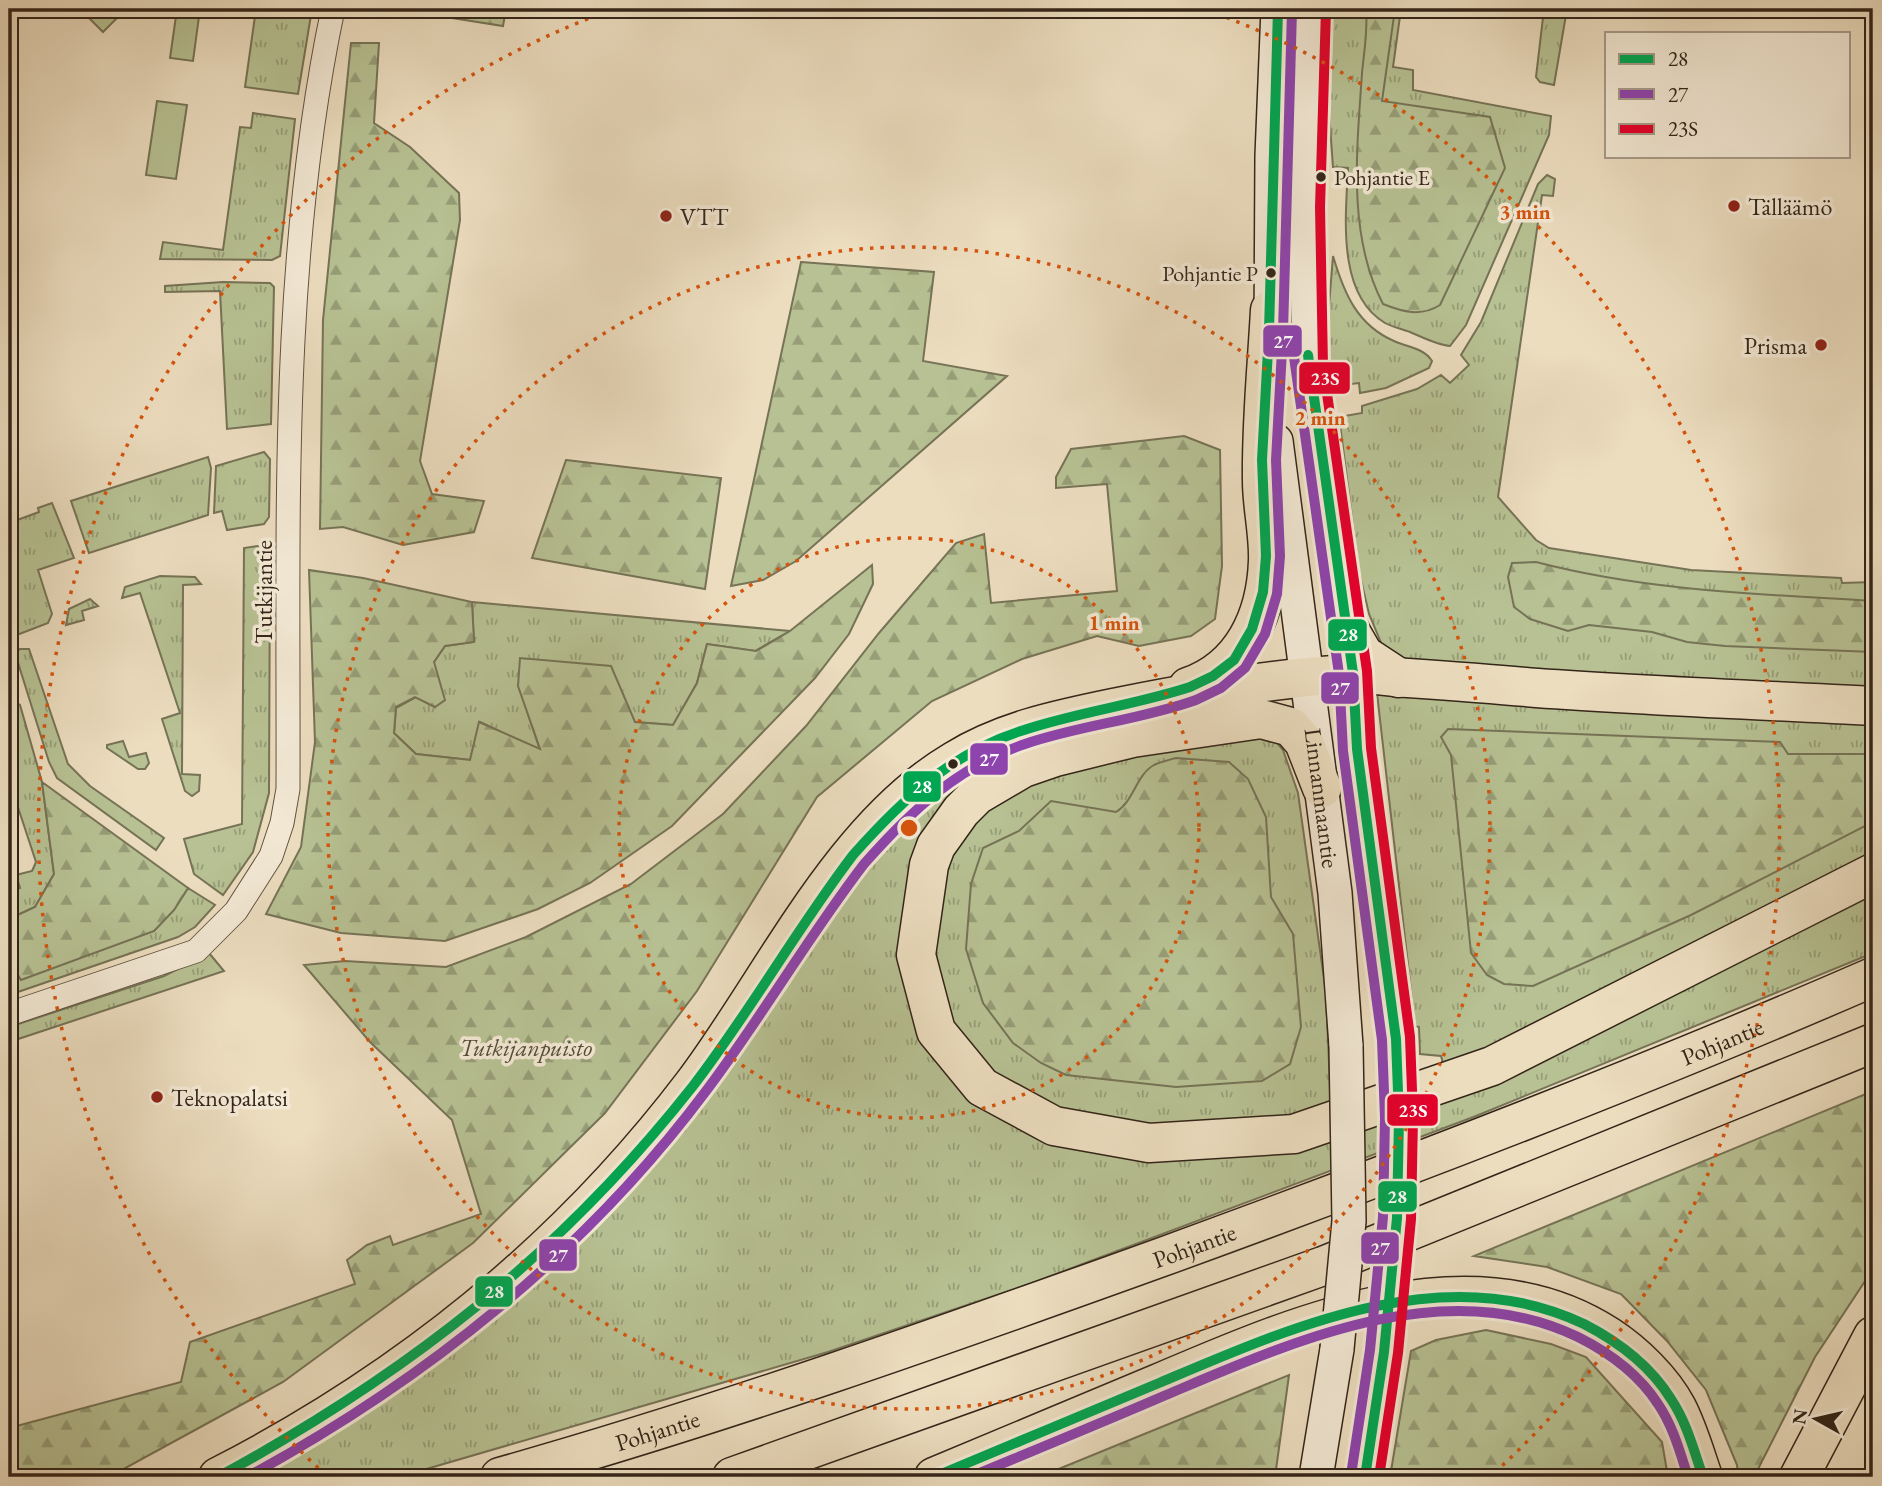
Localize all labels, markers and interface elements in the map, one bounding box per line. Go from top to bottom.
legend [1605,32,1850,158]
text: 28 [1668,45,1688,72]
text: 27 [1668,81,1689,108]
text: 23S [1668,115,1698,142]
place label: Pohjantie E [1334,163,1430,192]
marker: Pohjantie E [1314,170,1328,184]
place label: Tälläämö [1748,191,1832,222]
text: 3 min [1499,198,1551,225]
marker: Tälläämö [1726,198,1742,214]
place label: VTT [680,201,729,232]
marker: VTT [658,208,674,224]
place label: Pohjantie P [1162,259,1258,288]
marker: Pohjantie P [1264,266,1278,280]
line badge: 27 [1262,324,1303,358]
text: 27 [1273,329,1294,354]
place label: Prisma [1744,330,1807,361]
marker: Prisma [1813,337,1829,353]
line badge: 23S [1298,361,1351,395]
text: 23S [1310,366,1340,391]
text: 2 min [1294,404,1346,431]
street label: Tutkijantie [248,540,279,644]
text: 1 min [1088,609,1140,636]
line badge: 28 [1327,618,1368,652]
text: 28 [1338,622,1358,647]
line badge: 27 [1320,671,1360,705]
text: 27 [1330,676,1351,701]
street label: Linnanmaantie [1298,726,1347,870]
line badge: 27 [969,742,1009,776]
text: 27 [979,747,1000,772]
unlabelled marker [946,757,960,771]
line badge: 28 [902,770,942,803]
text: 28 [912,774,932,799]
centre of rings [897,816,921,840]
street label: Pohjantie [1676,1010,1768,1072]
park label: Tutkijanpuisto [460,1032,592,1063]
place label: Teknopalatsi [171,1082,288,1113]
marker: Teknopalatsi [149,1089,165,1105]
line badge: 23S [1386,1093,1439,1127]
text: 23S [1398,1098,1428,1123]
line badge: 28 [1377,1180,1418,1213]
text: 28 [1387,1184,1407,1209]
street label: Pohjantie [1148,1216,1240,1275]
line badge: 27 [1360,1231,1400,1265]
text: 27 [1370,1236,1391,1261]
line badge: 27 [538,1238,578,1272]
text: 27 [548,1243,569,1268]
line badge: 28 [474,1275,514,1308]
text: 28 [484,1279,504,1304]
north arrow [1780,1384,1850,1454]
street label: Pohjantie [611,1402,703,1458]
text: N [1786,1407,1813,1426]

